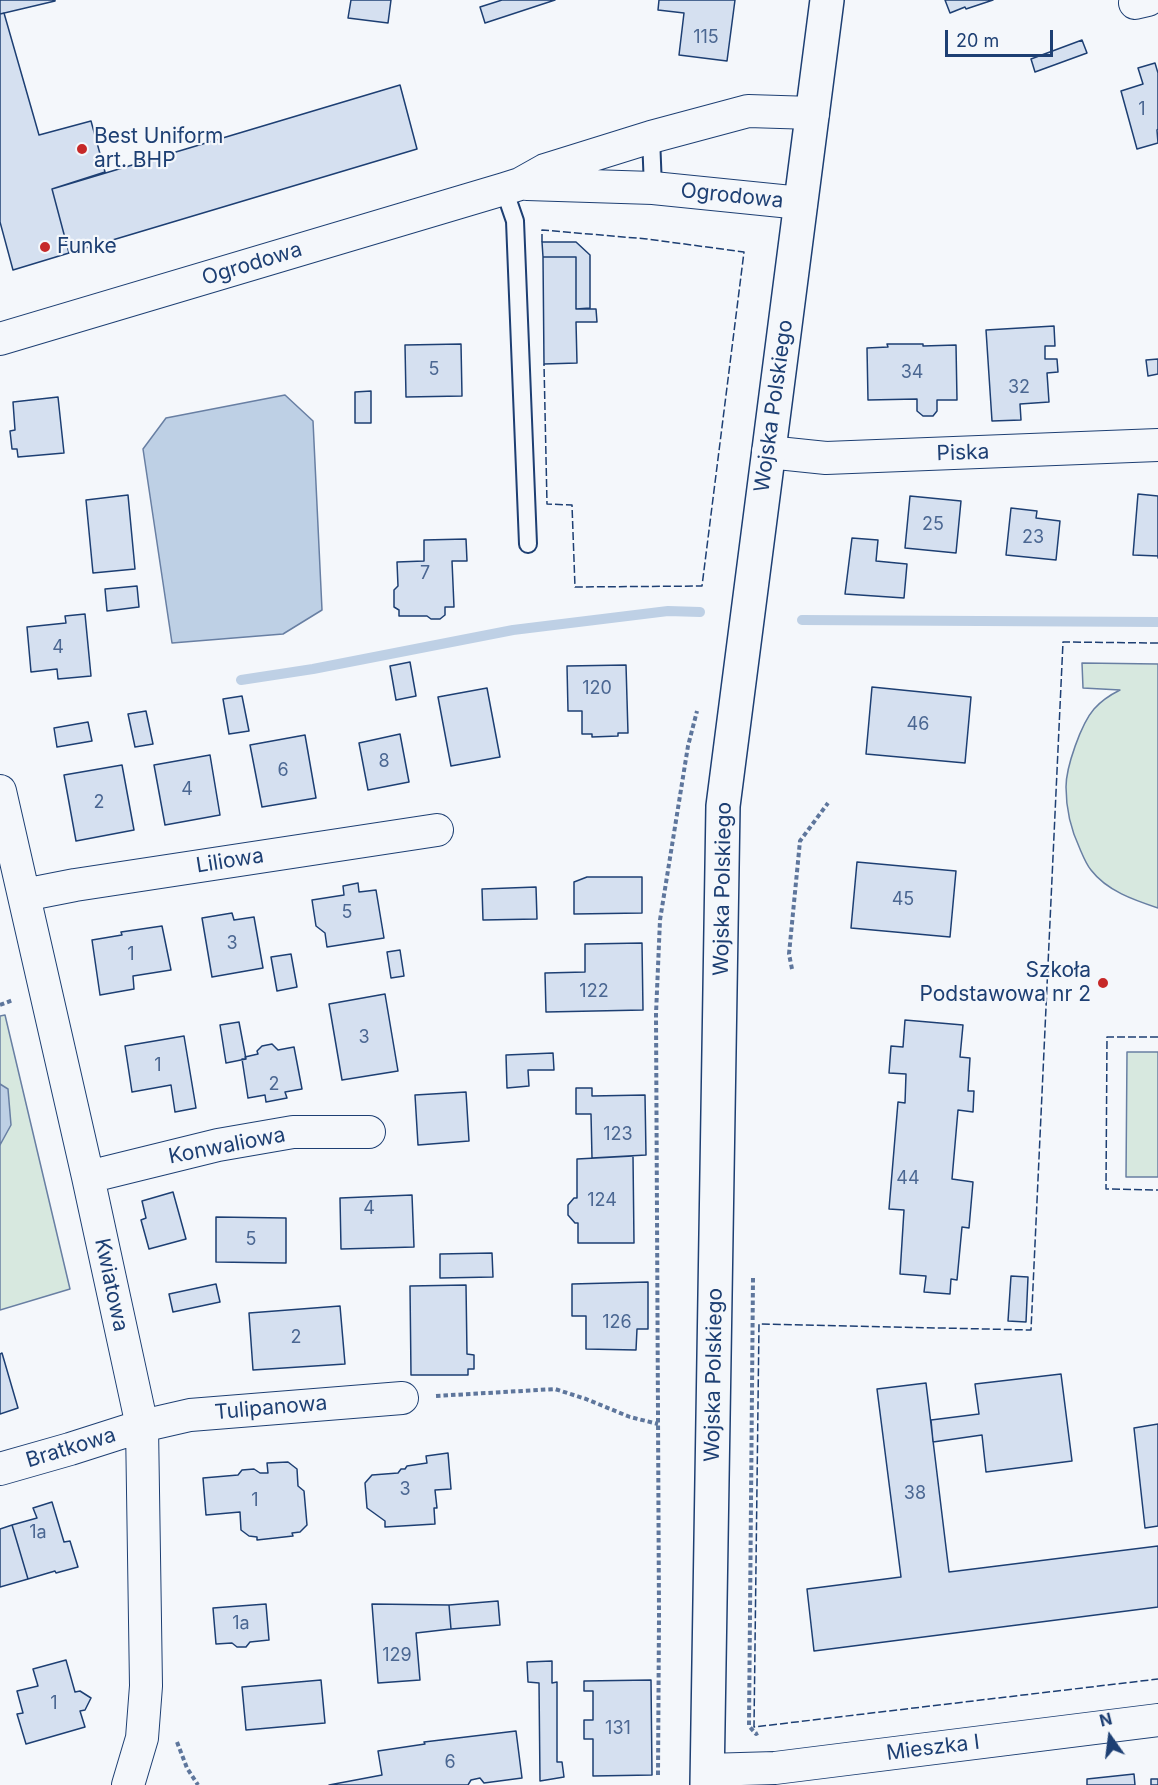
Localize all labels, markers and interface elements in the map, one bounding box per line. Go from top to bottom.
scale bar [948,18,1056,56]
house number: 115 [693,27,719,49]
text: 20 m [956,30,999,51]
house number: 1 [1138,99,1146,121]
place label: Best Uniform art. BHP [94,124,223,174]
marker: Best Uniform art. BHP [75,142,89,156]
street label: Ogrodowa [679,178,785,214]
place label: Funke [57,234,117,260]
street label: Ogrodowa [199,237,305,291]
marker: Funke [38,240,52,254]
street label: Wojska Polskiego [749,318,799,494]
house number: 5 [429,359,439,381]
house number: 34 [901,362,923,384]
house number: 32 [1008,377,1030,399]
street label: Piska [936,439,990,467]
house number: 25 [922,514,944,536]
house number: 23 [1022,527,1044,549]
house number: 7 [420,563,430,585]
house number: 4 [52,637,64,659]
house number: 120 [582,678,612,700]
house number: 46 [907,714,929,736]
house number: 8 [378,751,390,773]
house number: 6 [277,760,289,782]
house number: 4 [181,779,193,801]
house number: 2 [94,792,104,814]
street label: Wojska Polskiego [709,802,737,976]
street label: Liliowa [194,843,266,879]
house number: 45 [892,889,914,911]
house number: 5 [342,902,352,924]
house number: 3 [226,933,238,955]
house number: 1 [127,944,135,966]
place label: Szkoła Podstawowa nr 2 [919,958,1091,1008]
marker: Szkoła Podstawowa nr 2 [1096,976,1110,990]
house number: 122 [579,981,609,1003]
house number: 3 [358,1027,370,1049]
house number: 1 [154,1055,162,1077]
house number: 2 [269,1074,279,1096]
street label: Konwaliowa [166,1122,288,1170]
house number: 123 [603,1124,633,1146]
house number: 44 [896,1168,920,1190]
house number: 124 [587,1190,617,1212]
house number: 4 [363,1198,375,1220]
house number: 5 [246,1229,256,1251]
street label: Kwiatowa [89,1236,133,1334]
street label: Wojska Polskiego [700,1288,728,1462]
house number: 126 [602,1312,632,1334]
house number: 2 [291,1327,301,1349]
street label: Tulipanowa [214,1391,328,1425]
street label: Bratkowa [23,1422,119,1474]
house number: 3 [399,1479,411,1501]
house number: 38 [904,1483,926,1505]
house number: 1 [251,1490,259,1512]
house number: 1a [29,1522,47,1544]
house number: 1a [232,1613,250,1635]
house number: 129 [382,1645,412,1667]
house number: 1 [50,1693,58,1715]
north arrow [1080,1707,1140,1767]
text: N [1097,1708,1114,1731]
house number: 131 [605,1718,631,1740]
street label: Mieszka I [885,1730,981,1766]
house number: 6 [444,1752,456,1774]

